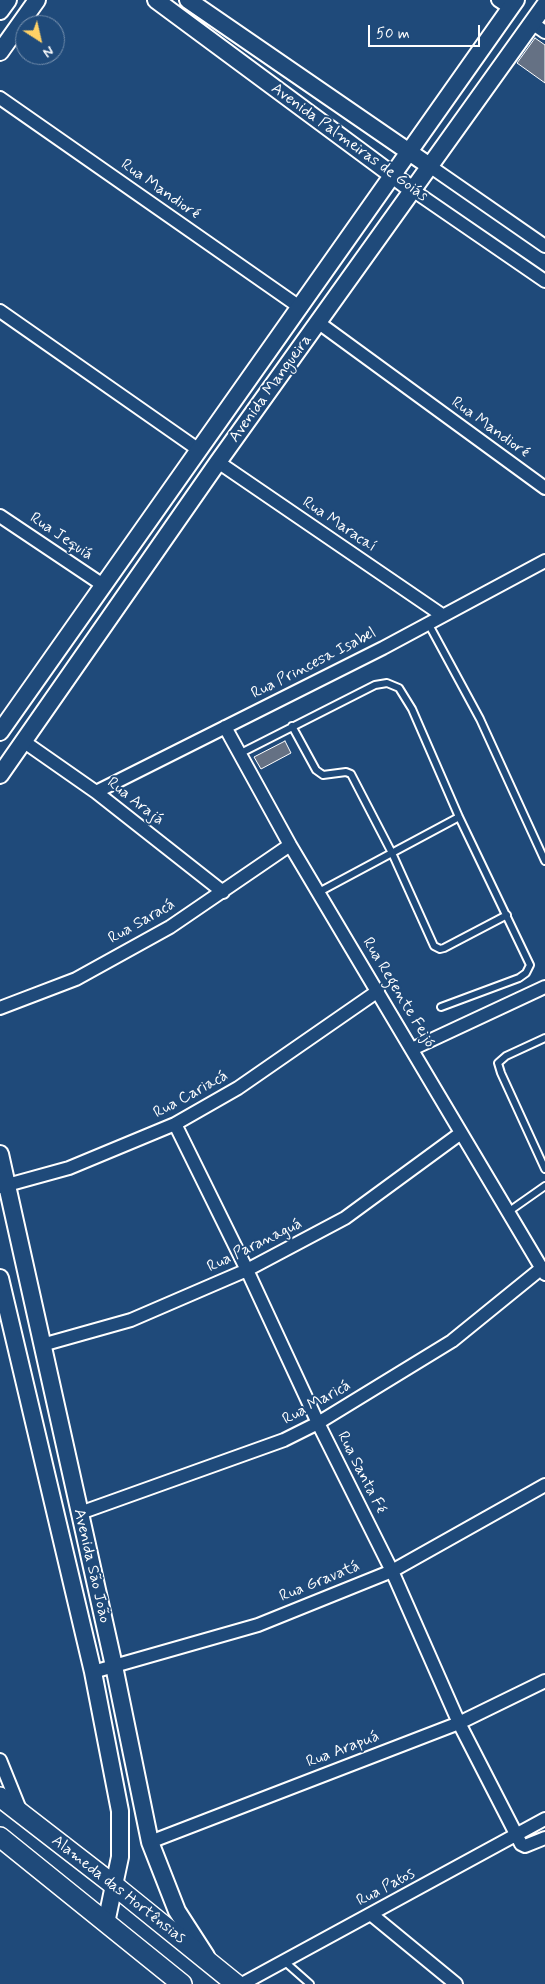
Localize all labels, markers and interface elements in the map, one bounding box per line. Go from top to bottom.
north arrow [15,15,65,65]
scale bar [370,15,482,47]
text: 50 m [376,24,410,44]
text: N [39,41,57,62]
street label: Avenida Palmeiras de Goiás [267,80,431,206]
street label: Rua Mandioré [117,156,203,224]
street label: Avenida Mangueira [225,331,317,447]
street label: Rua Mandioré [447,393,533,463]
street label: Rua Maracaí [298,493,380,557]
street label: Rua Jequiá [26,509,96,565]
street label: Rua Princesa Isabel [248,624,380,704]
street label: Rua Arajá [103,774,167,830]
street label: Rua Saracá [105,895,179,949]
street label: Rua Regente Feijó [357,934,439,1052]
street label: Rua Cariacá [150,1067,232,1123]
street label: Rua Paranaguá [204,1215,306,1277]
street label: Rua Maricá [279,1376,355,1430]
street label: Rua Santa Fé [332,1429,390,1517]
street label: Avenida São João [69,1507,113,1625]
street label: Rua Gravatá [277,1557,363,1607]
street label: Rua Arapuá [304,1727,382,1773]
street label: Alameda das Hortênsias [47,1832,189,1948]
street label: Rua Patos [354,1865,418,1911]

